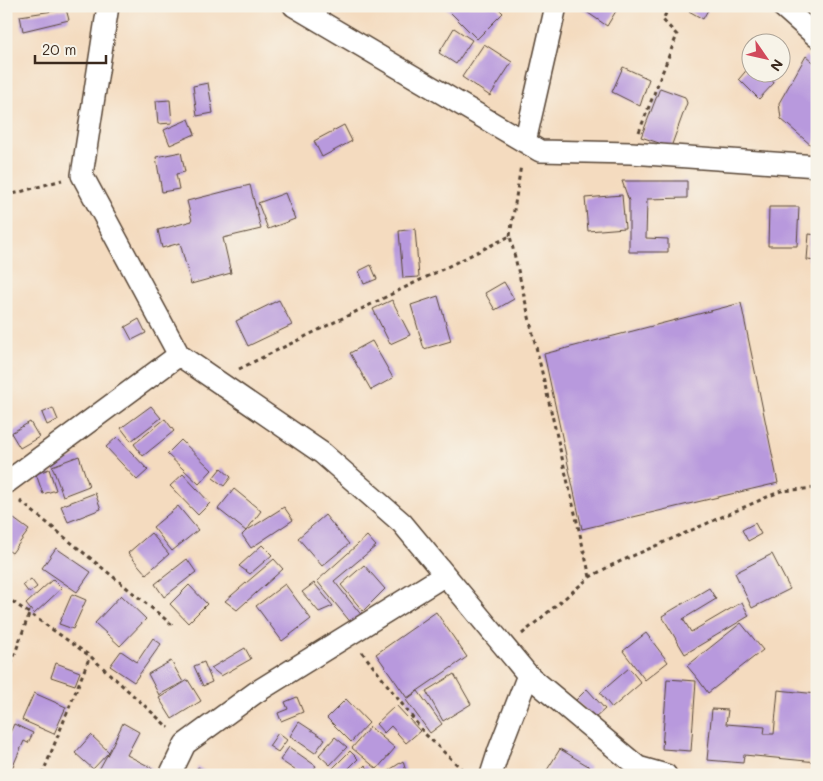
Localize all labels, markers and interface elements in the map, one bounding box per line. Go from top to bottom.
scale bar [35,32,106,64]
north arrow [740,32,790,82]
text: 20 m [42,39,76,59]
text: N [766,56,788,75]

